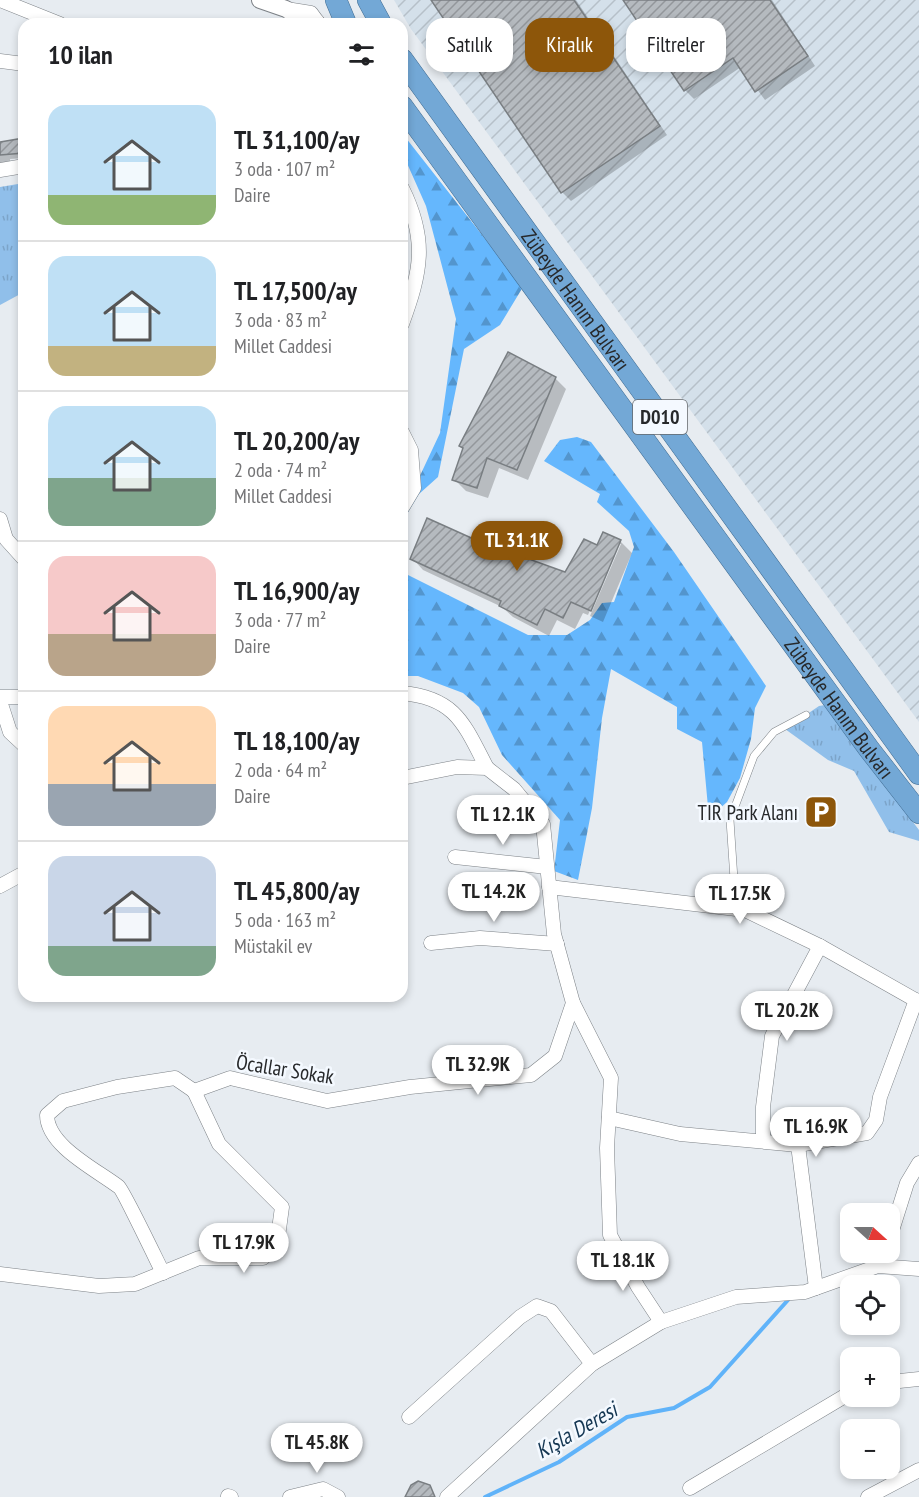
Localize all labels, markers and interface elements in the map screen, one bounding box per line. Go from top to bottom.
chip: Satılık [426,18,513,72]
chip: Kiralık [525,18,614,72]
chip: Filtreler [626,18,726,72]
text: 10 ilan [48,38,113,71]
icon: filters [345,38,378,71]
text: TL 31,100/ay [234,123,360,156]
icon: home [96,129,168,201]
text: 3 oda · 107 m² [234,156,335,182]
text: Daire [234,182,271,208]
street label: Zübeyde Hanım Bulvarı [516,224,636,376]
text: TL 17,500/ay [234,274,357,307]
icon: home [96,280,168,352]
text: 3 oda · 83 m² [234,307,327,333]
text: Millet Caddesi [234,333,332,359]
road number: D010 [633,400,687,434]
text: TL 20,200/ay [234,424,360,457]
icon: home [96,430,168,502]
text: 2 oda · 74 m² [234,457,327,483]
text: Millet Caddesi [234,483,332,509]
pin: TL 31.1K [455,521,579,572]
text: TL 31.1K [485,527,549,553]
text: TL 16,900/ay [234,574,360,607]
icon: home [96,580,168,652]
text: 3 oda · 77 m² [234,607,326,633]
street label: Zübeyde Hanım Bulvarı [779,632,900,784]
text: Daire [234,633,271,659]
text: TL 18,100/ay [234,724,360,757]
icon: home [96,730,168,802]
text: 2 oda · 64 m² [234,757,327,783]
text: Daire [234,783,271,809]
parking icon: TIR Park Alanı [803,794,839,830]
pin: TL 12.1K [441,795,565,846]
place label: TIR Park Alanı [698,799,798,826]
text: TL 12.1K [471,801,535,827]
pin: TL 14.2K [432,872,556,923]
text: TL 45,800/ay [234,874,360,907]
pin: TL 17.5K [678,874,802,925]
text: TL 14.2K [462,878,526,904]
icon: home [96,880,168,952]
text: TL 17.5K [709,880,771,906]
text: 5 oda · 163 m² [234,907,336,933]
text: Müstakil ev [234,933,312,959]
pin: TL 20.2K [725,991,849,1042]
text: TL 20.2K [755,997,819,1023]
pin: TL 32.9K [416,1045,540,1096]
street label: Öcallar Sokak [234,1048,336,1090]
text: TL 32.9K [446,1051,510,1077]
pin: TL 16.9K [754,1107,878,1158]
text: TL 16.9K [784,1113,848,1139]
north arrow [840,1203,900,1263]
map controls [840,1203,900,1479]
pin: TL 17.9K [182,1223,306,1274]
text: TL 17.9K [213,1229,275,1255]
pin: TL 18.1K [561,1241,685,1292]
text: TL 18.1K [591,1247,655,1273]
button: locate [840,1275,900,1335]
button: + [840,1347,900,1407]
water label: Kışla Deresi [530,1394,625,1465]
button: − [840,1419,900,1479]
pin: TL 45.8K [255,1423,379,1474]
text: TL 45.8K [285,1429,349,1455]

